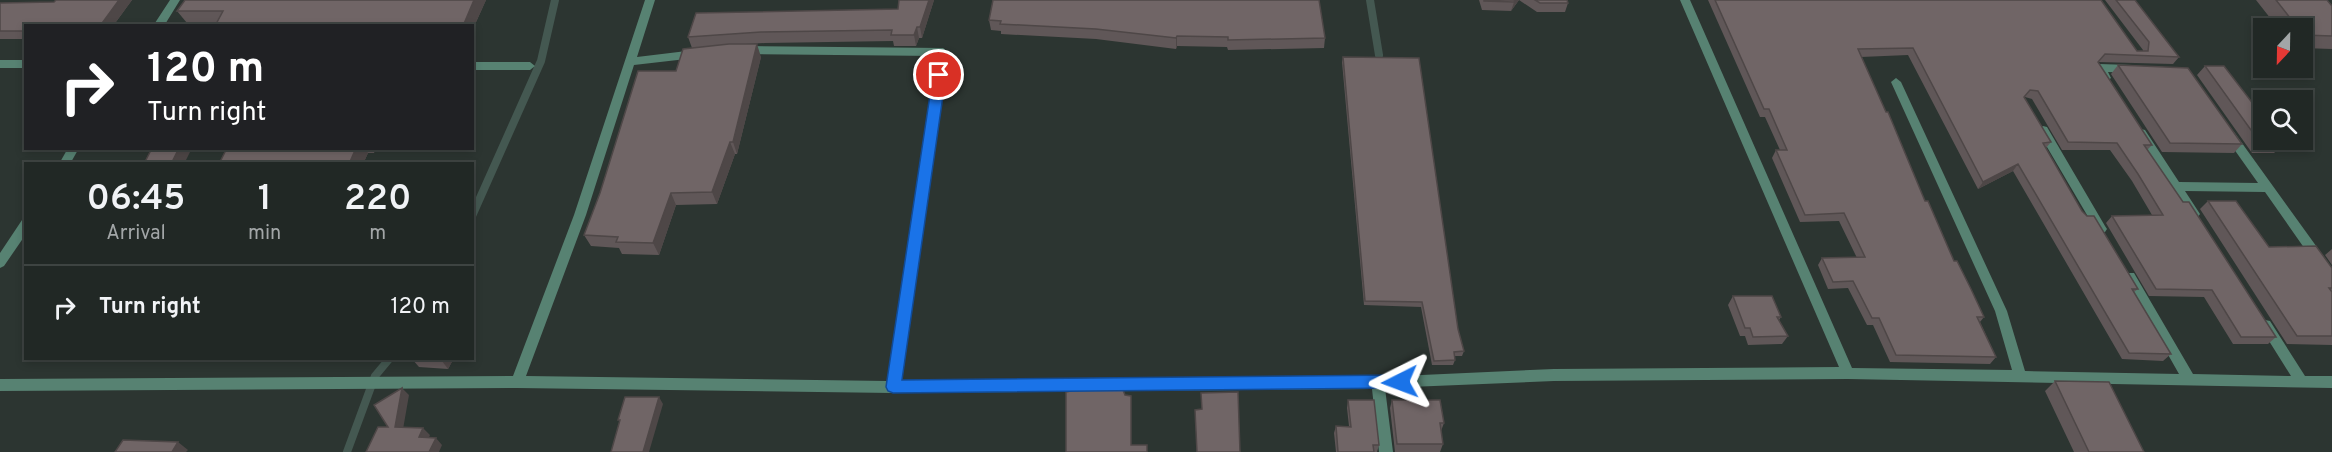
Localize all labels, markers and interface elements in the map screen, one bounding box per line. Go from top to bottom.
north arrow [2253,18,2313,78]
map controls [2253,18,2313,150]
text: 120 m [147,44,264,97]
icon: right [48,48,126,126]
pin [913,49,964,100]
icon: arrive [922,58,955,91]
button: search [2253,90,2313,150]
text: Turn right [147,96,266,130]
text: 06:45 [87,177,185,223]
text: 1 [258,177,272,223]
text: 220 [344,177,411,223]
text: Arrival [106,221,166,247]
text: min [248,221,281,247]
text: m [369,221,386,247]
icon: right [48,291,81,324]
text: Turn right [99,294,201,321]
text: 120 m [390,294,450,321]
position arrow [1368,350,1432,414]

